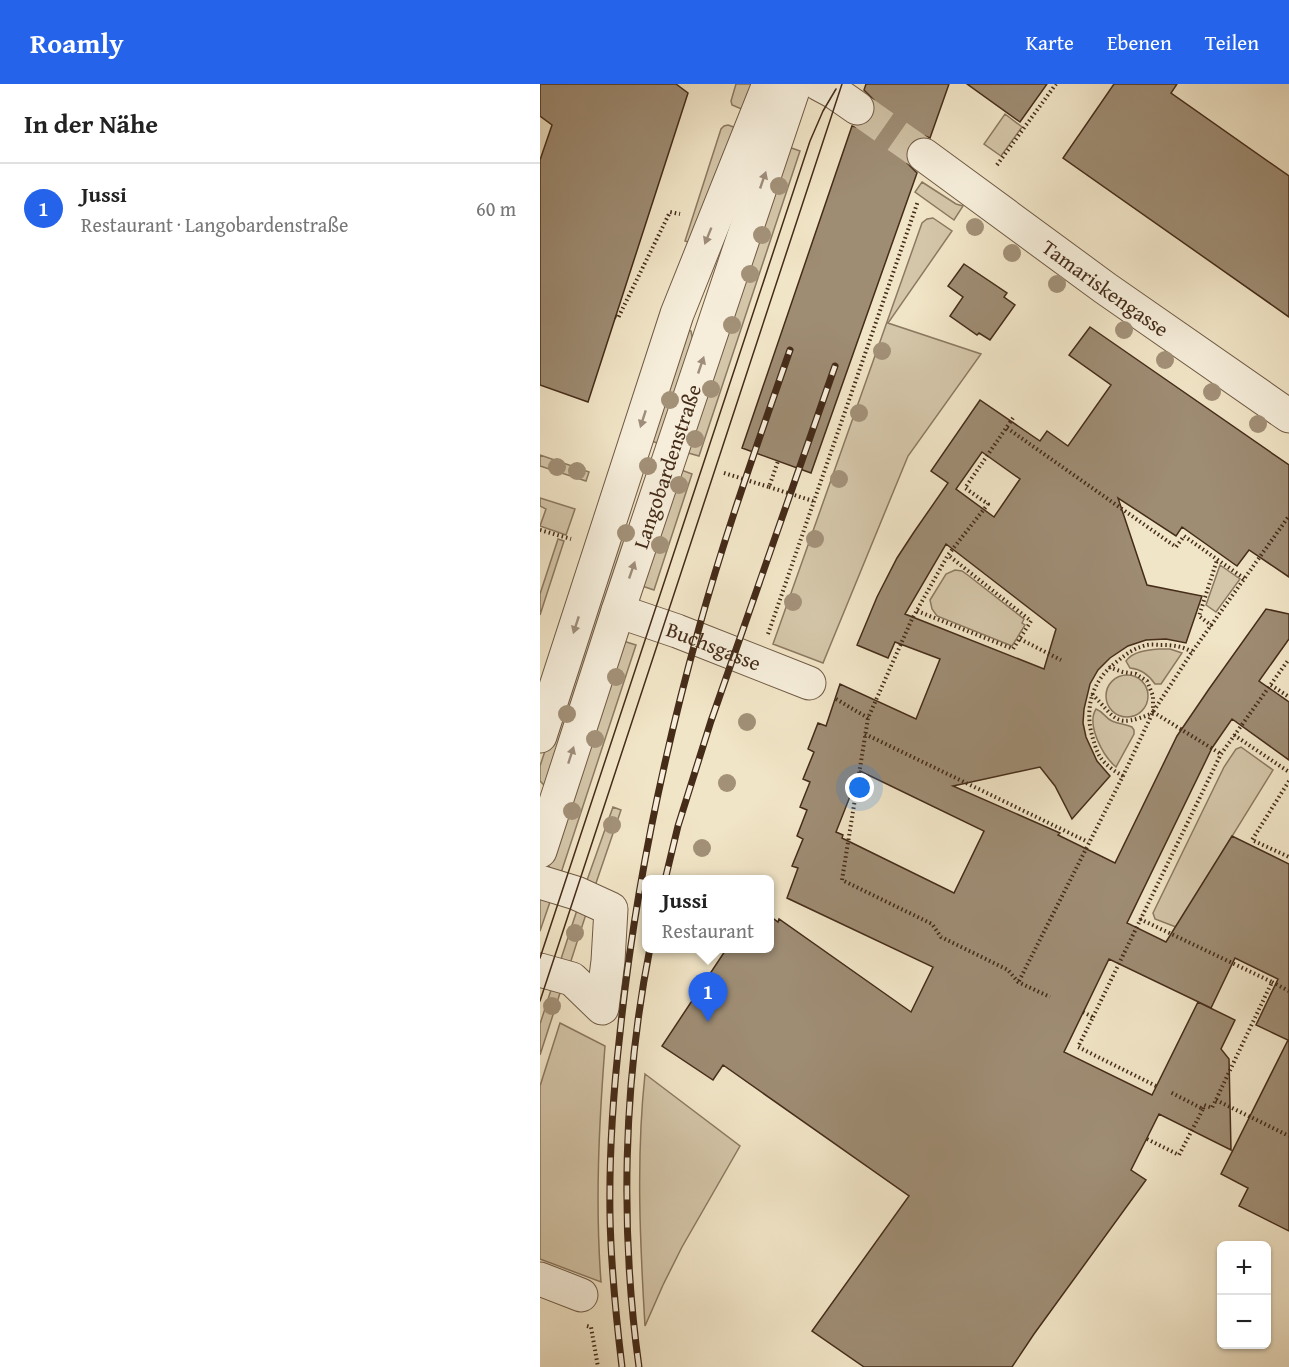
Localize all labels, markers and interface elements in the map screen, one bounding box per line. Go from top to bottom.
text: Roamly [30,22,124,63]
text: Karte [1026,27,1074,58]
text: Ebenen [1107,27,1172,58]
text: Teilen [1205,27,1259,58]
text: In der Nähe [24,104,158,143]
one-way arrow [759,171,768,189]
text: Jussi [81,178,127,210]
text: 1 [38,194,49,223]
text: 60 m [476,194,516,223]
text: Restaurant · Langobardenstraße [81,210,348,239]
one-way arrow [703,227,712,245]
street label: Tamariskengasse [1036,231,1176,344]
one-way arrow [697,356,706,374]
street label: Langobardenstraße [625,380,709,553]
one-way arrow [637,410,647,428]
one-way arrow [628,561,638,579]
street label: Buchsgasse [663,613,766,678]
one-way arrow [571,616,580,634]
one-way arrow [567,746,577,764]
your location [845,773,874,802]
popup [642,875,774,953]
text: Jussi [662,884,708,916]
text: Restaurant [662,916,754,945]
pin: 1 [688,972,728,1022]
map controls [1217,1241,1271,1349]
button: + [1217,1241,1271,1295]
button: − [1217,1295,1271,1349]

